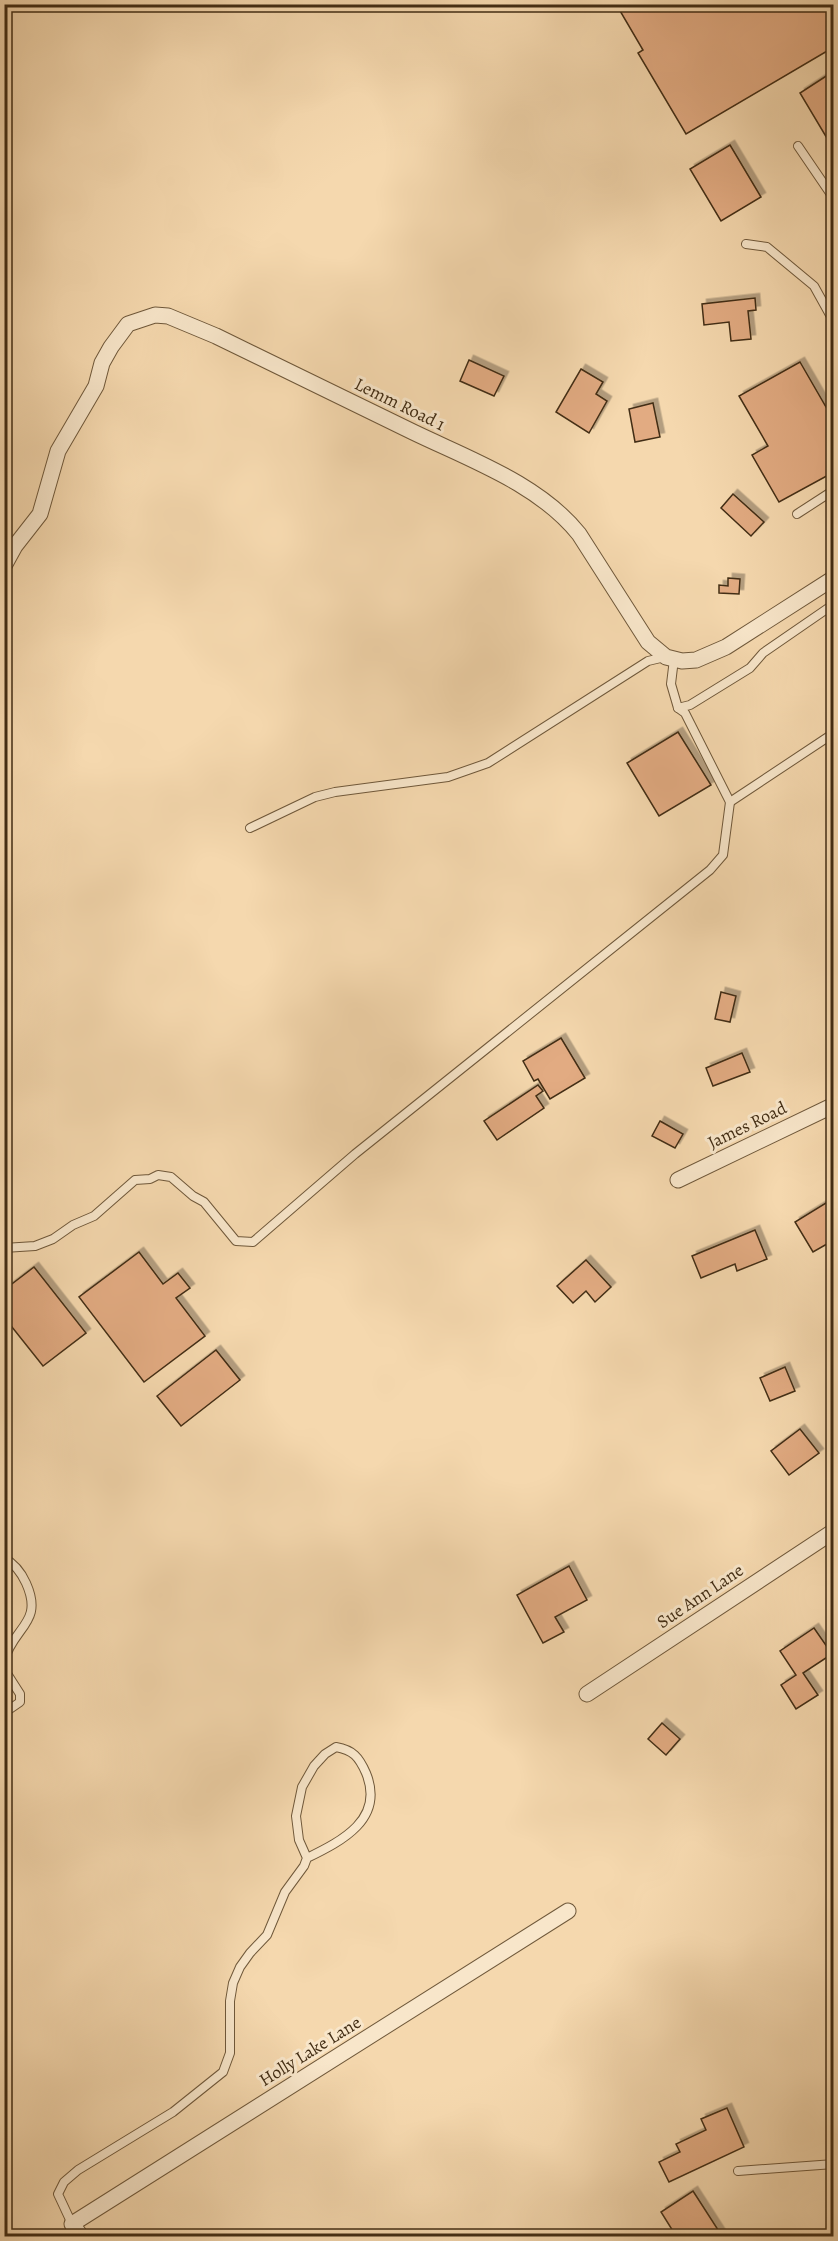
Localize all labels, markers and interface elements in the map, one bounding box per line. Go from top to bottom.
street label: Lemm Road 1 [351,372,449,436]
street label: James Road [704,1095,791,1154]
street label: Sue Ann Lane [652,1558,748,1634]
street label: Holly Lake Lane [255,2010,365,2092]

